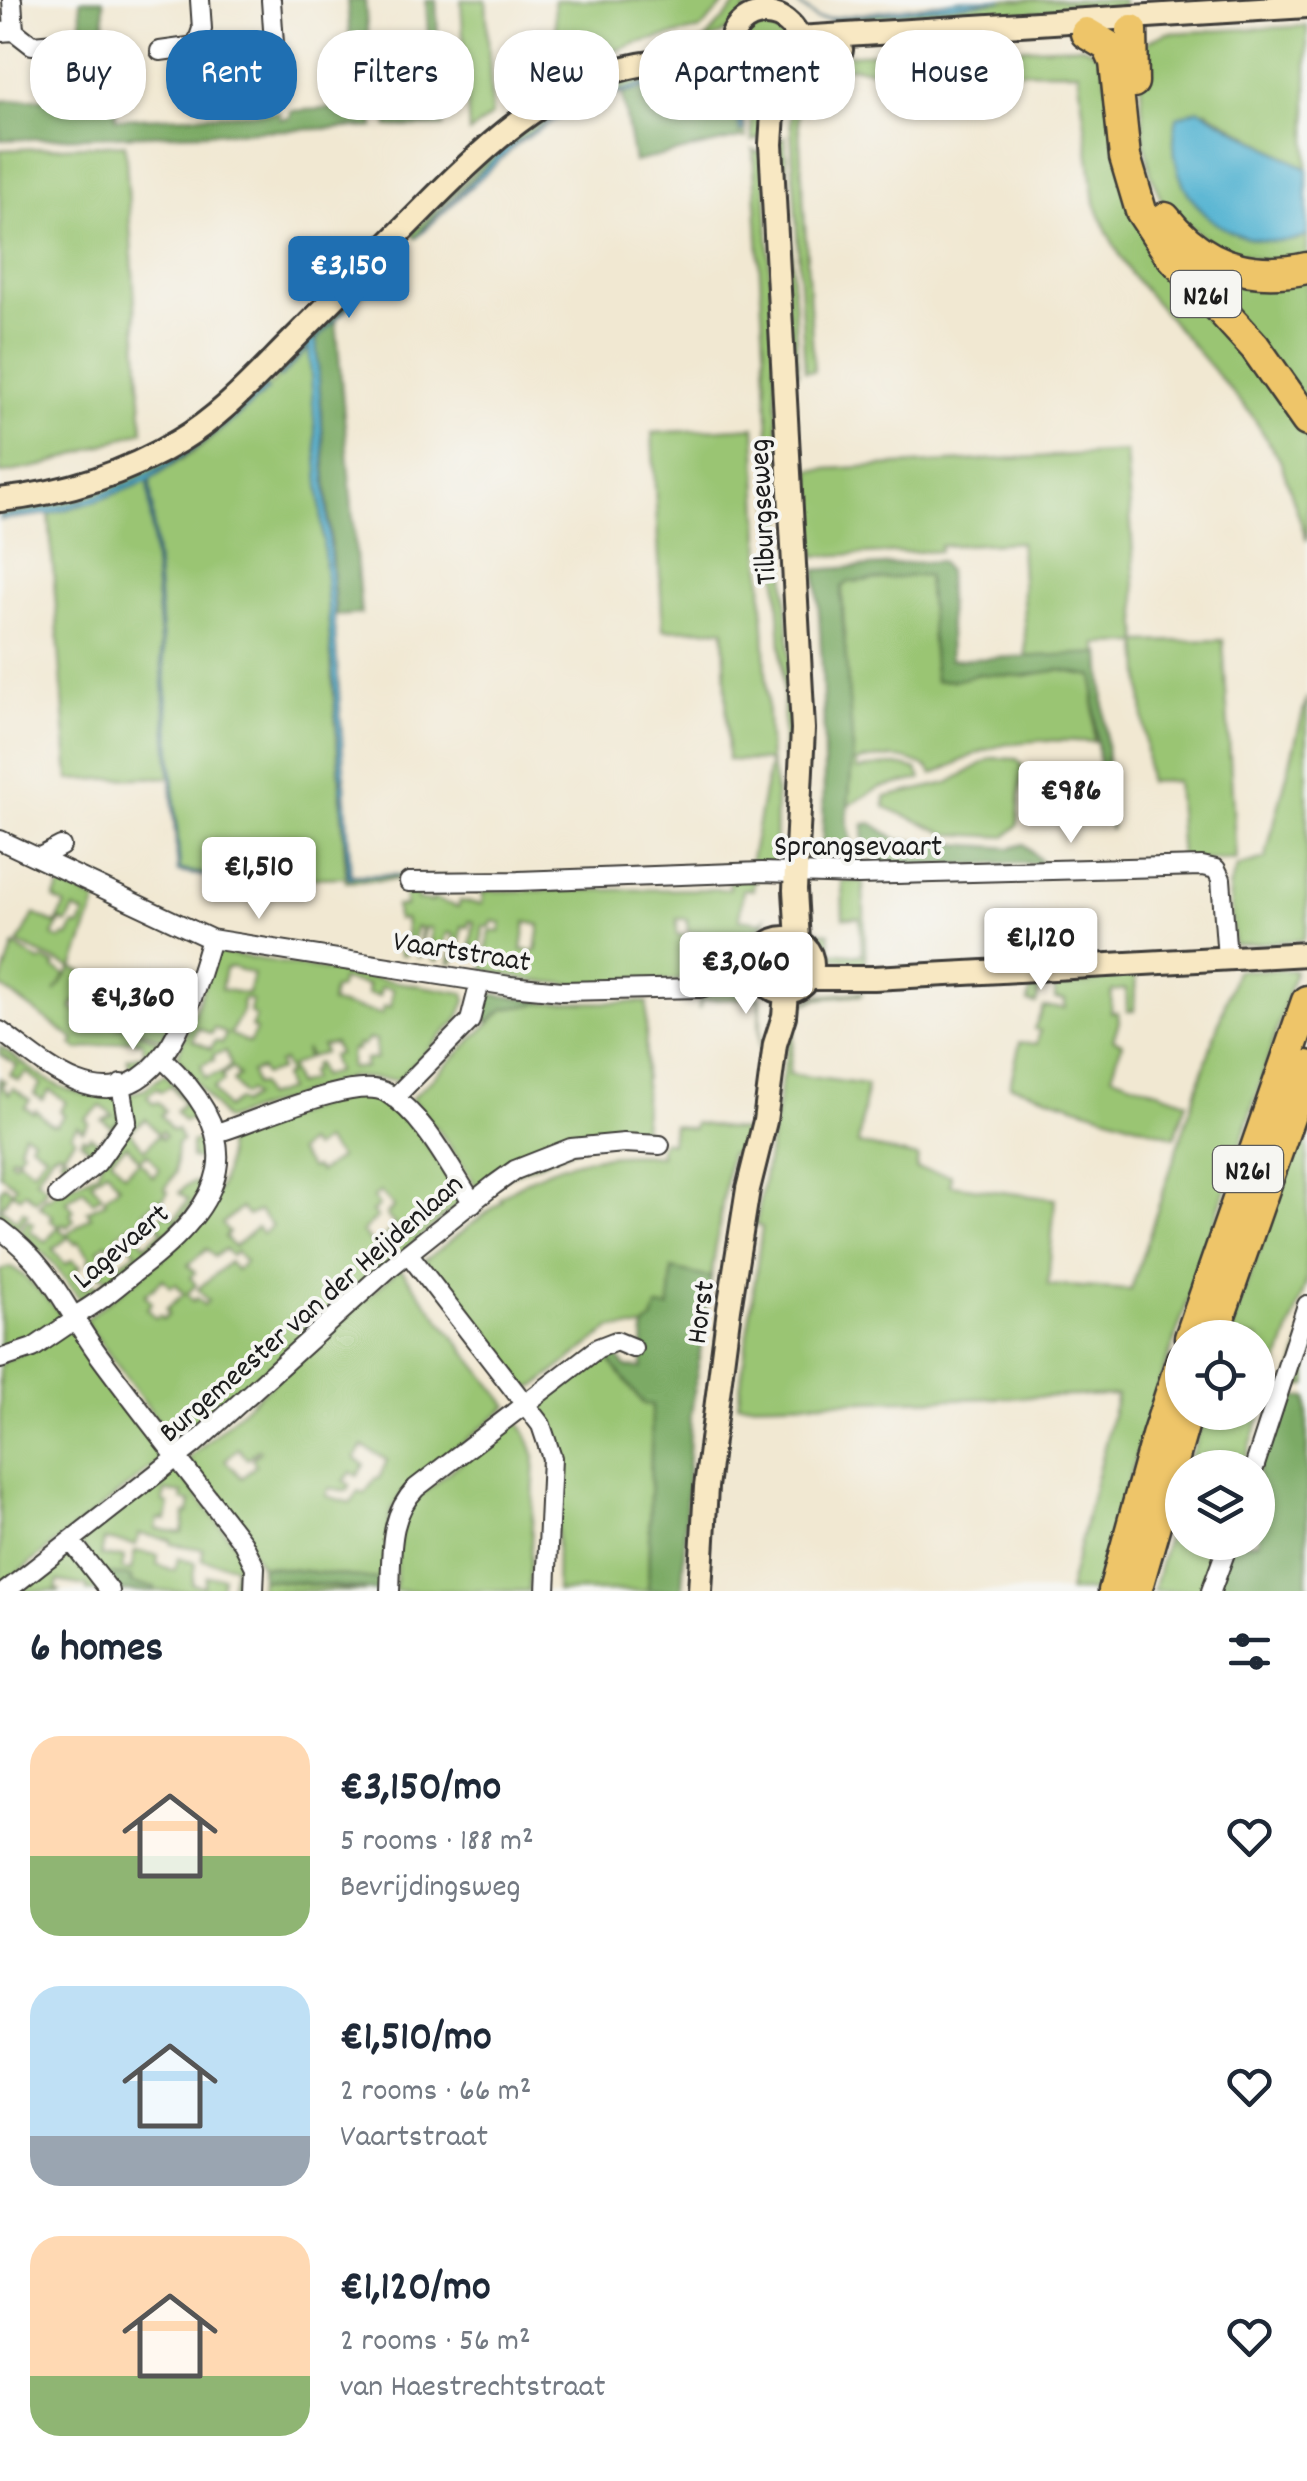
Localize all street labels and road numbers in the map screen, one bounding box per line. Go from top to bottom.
road number: N261 [1171,271,1241,317]
street label: Tilburgseweg [740,438,791,586]
street label: Sprangsevaart [774,828,942,871]
street label: Vaartstraat [389,922,533,987]
road number: N261 [1213,1146,1283,1192]
street label: Burgemeester van der Heijdenlaan [151,1166,475,1455]
street label: Lagevaert [65,1195,181,1302]
street label: Horst [678,1278,729,1347]

